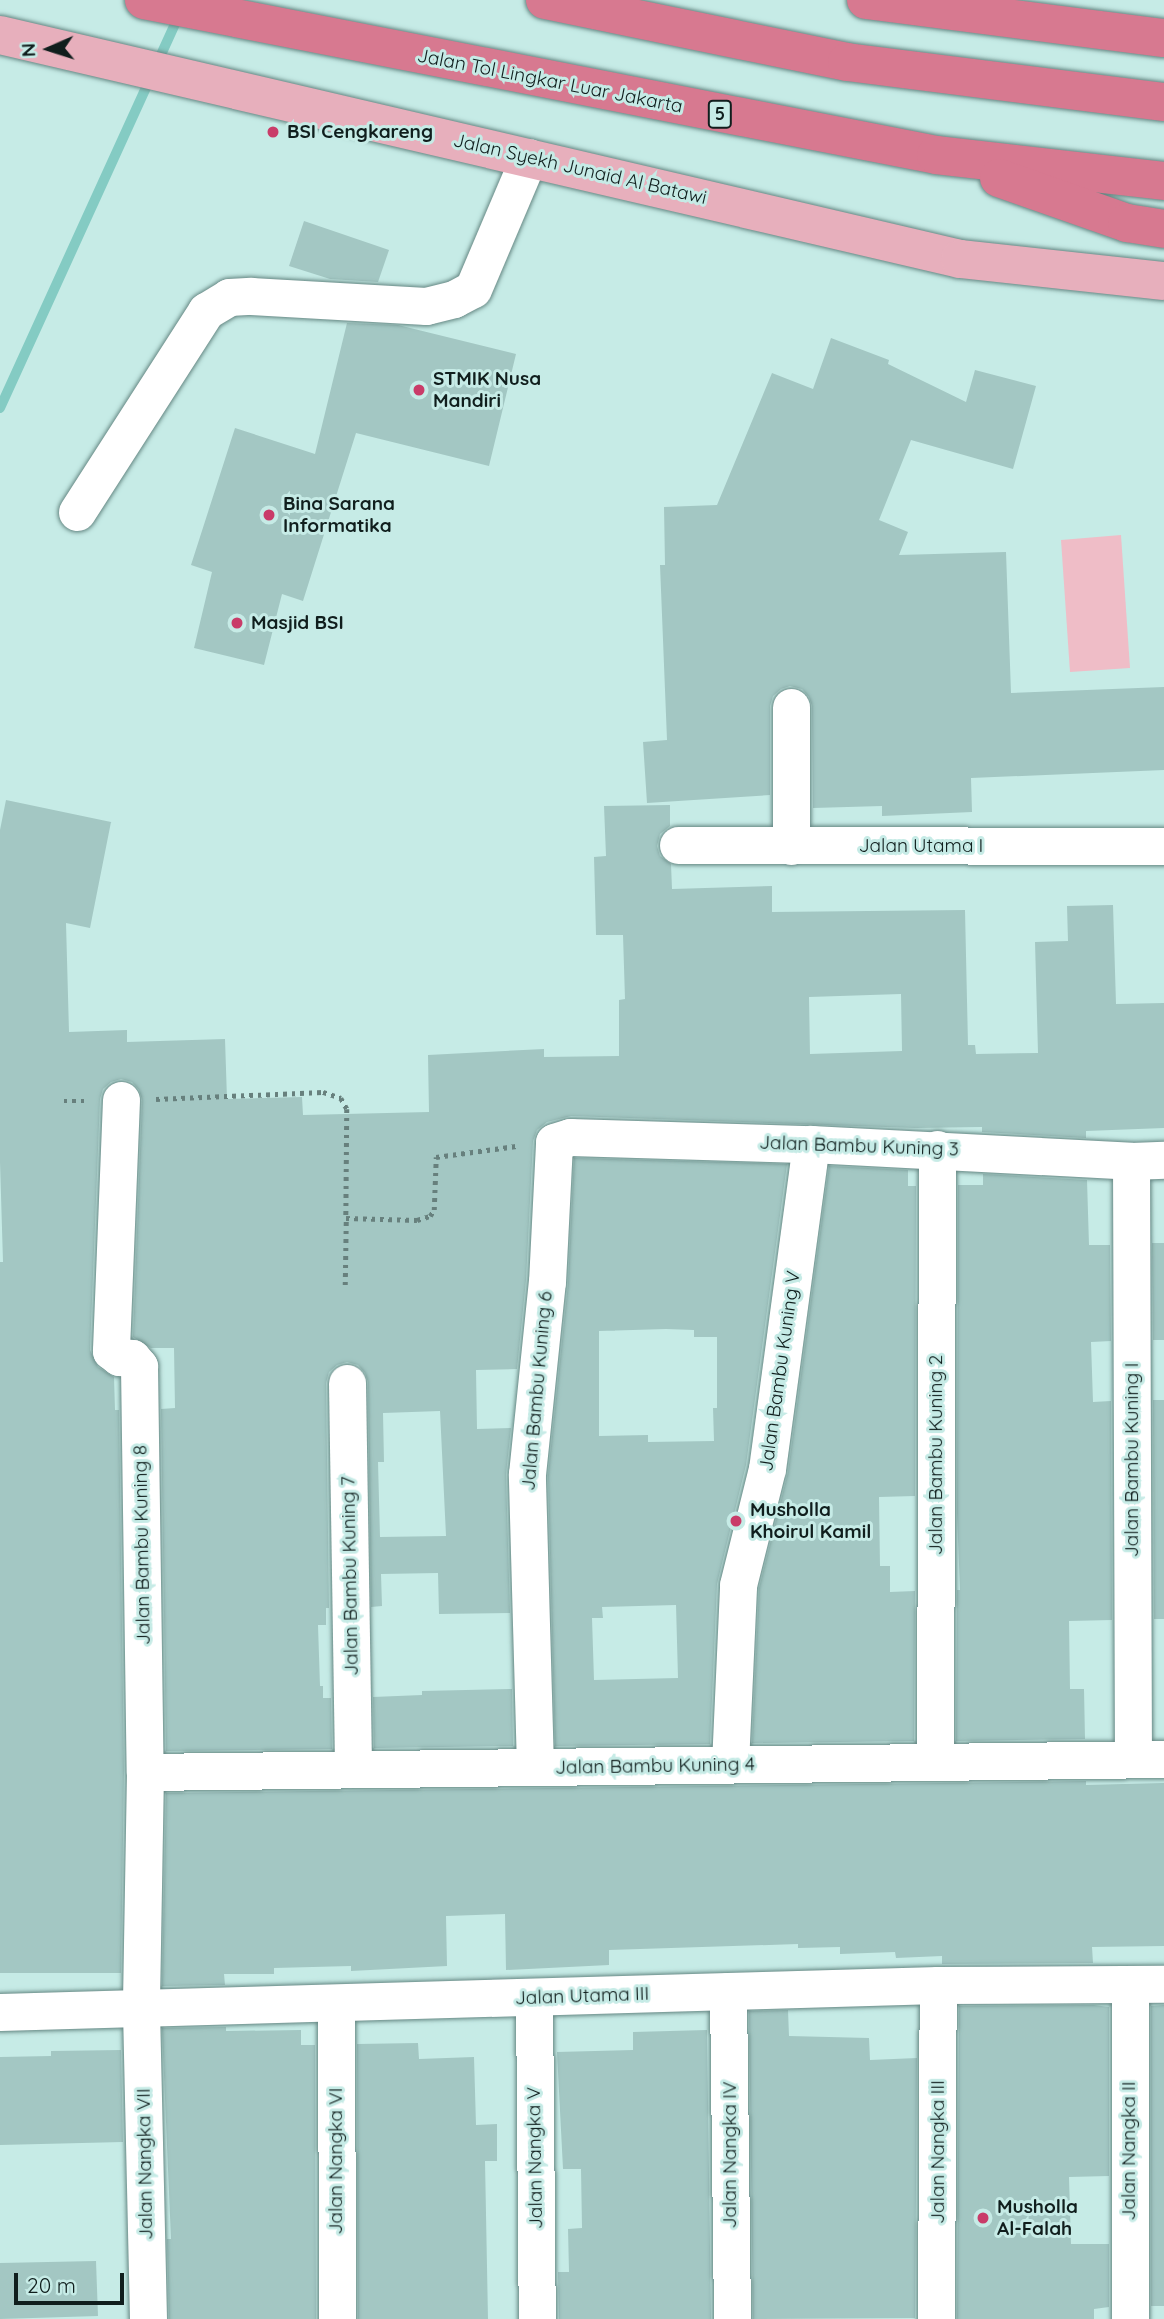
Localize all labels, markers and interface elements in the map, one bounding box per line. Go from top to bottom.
north arrow [14,14,84,84]
text: N [16,42,40,58]
street label: Jalan Tol Lingkar Luar Jakarta [415,44,685,118]
road number: 5 [708,100,732,128]
place label: BSI Cengkareng [287,121,433,143]
marker: BSI Cengkareng [265,124,281,140]
street label: Jalan Syekh Junaid Al Batawi [451,129,709,209]
place label: STMIK Nusa Mandiri [433,368,541,412]
marker: STMIK Nusa Mandiri [411,382,427,398]
place label: Bina Sarana Informatika [283,493,395,537]
marker: Bina Sarana Informatika [261,507,277,523]
place label: Masjid BSI [251,612,344,634]
marker: Masjid BSI [229,615,245,631]
street label: Jalan Utama I [859,835,983,857]
street label: Jalan Bambu Kuning 3 [759,1131,959,1161]
street label: Jalan Bambu Kuning V [755,1269,805,1473]
street label: Jalan Bambu Kuning 6 [517,1290,557,1492]
street label: Jalan Bambu Kuning 2 [925,1355,947,1555]
street label: Jalan Bambu Kuning I [1121,1363,1143,1557]
street label: Jalan Bambu Kuning 8 [129,1445,155,1645]
street label: Jalan Bambu Kuning 7 [337,1476,363,1676]
place label: Musholla Khoirul Kamil [750,1499,871,1543]
marker: Musholla Khoirul Kamil [728,1513,744,1529]
street label: Jalan Bambu Kuning 4 [555,1753,755,1779]
street label: Jalan Utama III [515,1982,649,2010]
street label: Jalan Nangka III [927,2080,949,2224]
street label: Jalan Nangka IV [719,2082,741,2228]
street label: Jalan Nangka II [1118,2082,1140,2220]
street label: Jalan Nangka V [522,2087,548,2229]
street label: Jalan Nangka VII [132,2088,158,2240]
street label: Jalan Nangka VI [325,2088,347,2234]
place label: Musholla Al-Falah [997,2196,1078,2240]
marker: Musholla Al-Falah [975,2210,991,2226]
scale bar [18,2260,128,2304]
text: 20 m [27,2272,76,2298]

